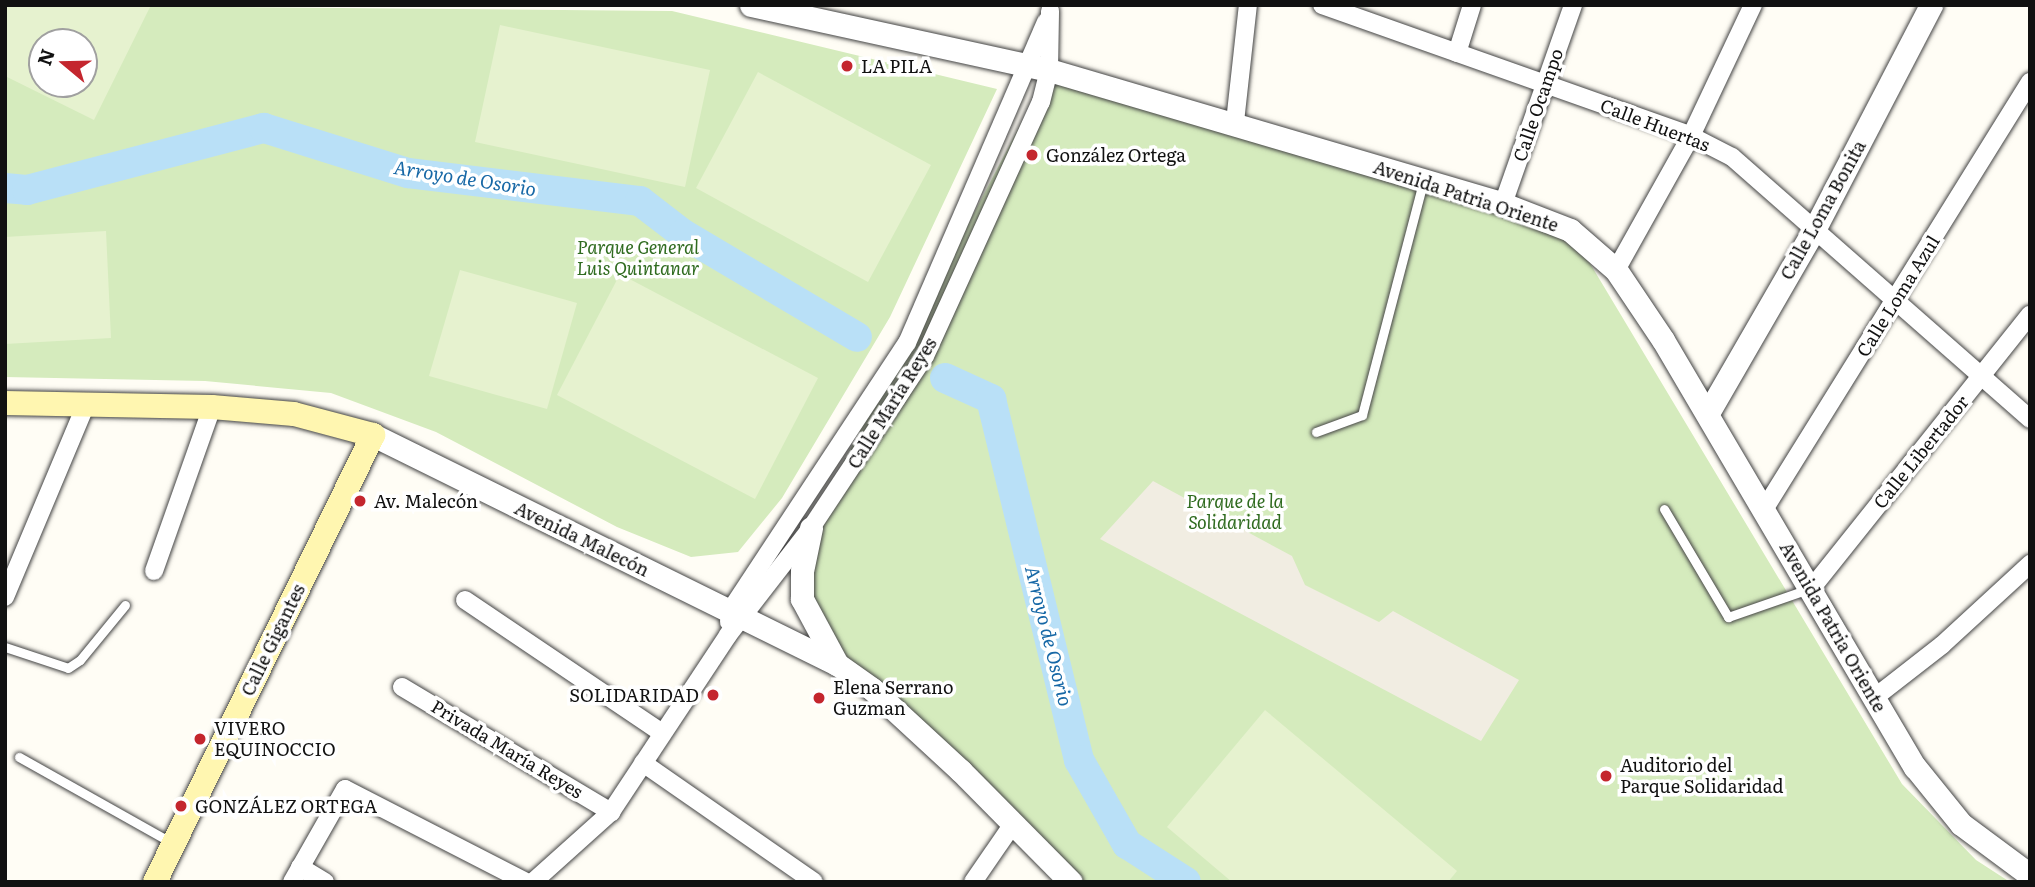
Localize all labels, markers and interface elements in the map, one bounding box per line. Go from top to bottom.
north arrow [28,28,98,98]
text: N [29,45,61,69]
street label: Calle Ocampo [1509,46,1567,164]
place label: LA PILA [861,55,932,77]
marker: LA PILA [839,58,855,74]
street label: Calle Huertas [1597,94,1713,156]
street label: Calle Loma Bonita [1776,137,1870,283]
place label: González Ortega [1046,144,1186,166]
marker: González Ortega [1024,147,1040,163]
water label: Arroyo de Osorio [392,155,538,201]
street label: Avenida Patria Oriente [1371,156,1561,236]
street label: Calle Loma Azul [1852,231,1944,361]
park label: Parque General Luis Quintanar [576,237,700,280]
street label: Calle María Reyes [843,333,941,473]
street label: Calle Libertador [1869,391,1973,513]
place label: Av. Malecón [374,490,478,512]
park label: Parque de la Solidaridad [1186,491,1284,534]
marker: Av. Malecón [352,493,368,509]
street label: Avenida Malecón [511,497,653,581]
street label: Avenida Patria Oriente [1775,538,1891,716]
water label: Arroyo de Osorio [1021,563,1077,709]
street label: Calle Gigantes [237,581,309,699]
place label: Elena Serrano Guzman [833,677,953,720]
place label: SOLIDARIDAD [569,684,699,706]
marker: SOLIDARIDAD [705,687,721,703]
marker: Elena Serrano Guzman [811,690,827,706]
street label: Privada María Reyes [427,695,587,803]
place label: VIVERO EQUINOCCIO [214,718,336,760]
marker: VIVERO EQUINOCCIO [192,731,208,747]
place label: Auditorio del Parque Solidaridad [1620,755,1783,798]
marker: Auditorio del Parque Solidaridad [1598,768,1614,784]
place label: GONZÁLEZ ORTEGA [195,795,377,817]
marker: GONZÁLEZ ORTEGA [173,798,189,814]

